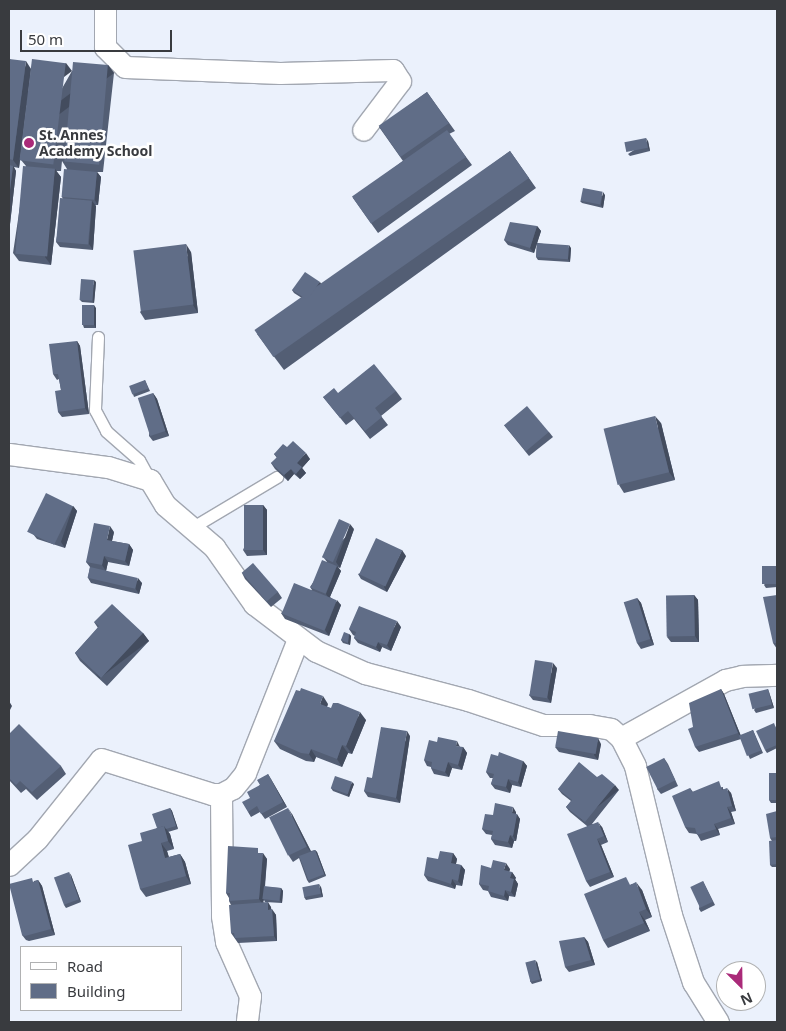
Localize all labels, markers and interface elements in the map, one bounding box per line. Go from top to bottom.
scale bar [22,20,175,52]
text: 50 m [28,29,63,49]
place label: St. Annes Academy School [39,127,152,160]
marker: St. Annes Academy School [23,137,35,149]
legend [20,946,182,1011]
text: Road [67,956,103,976]
north arrow [716,961,766,1011]
text: Building [67,981,125,1001]
text: N [738,988,756,1010]

